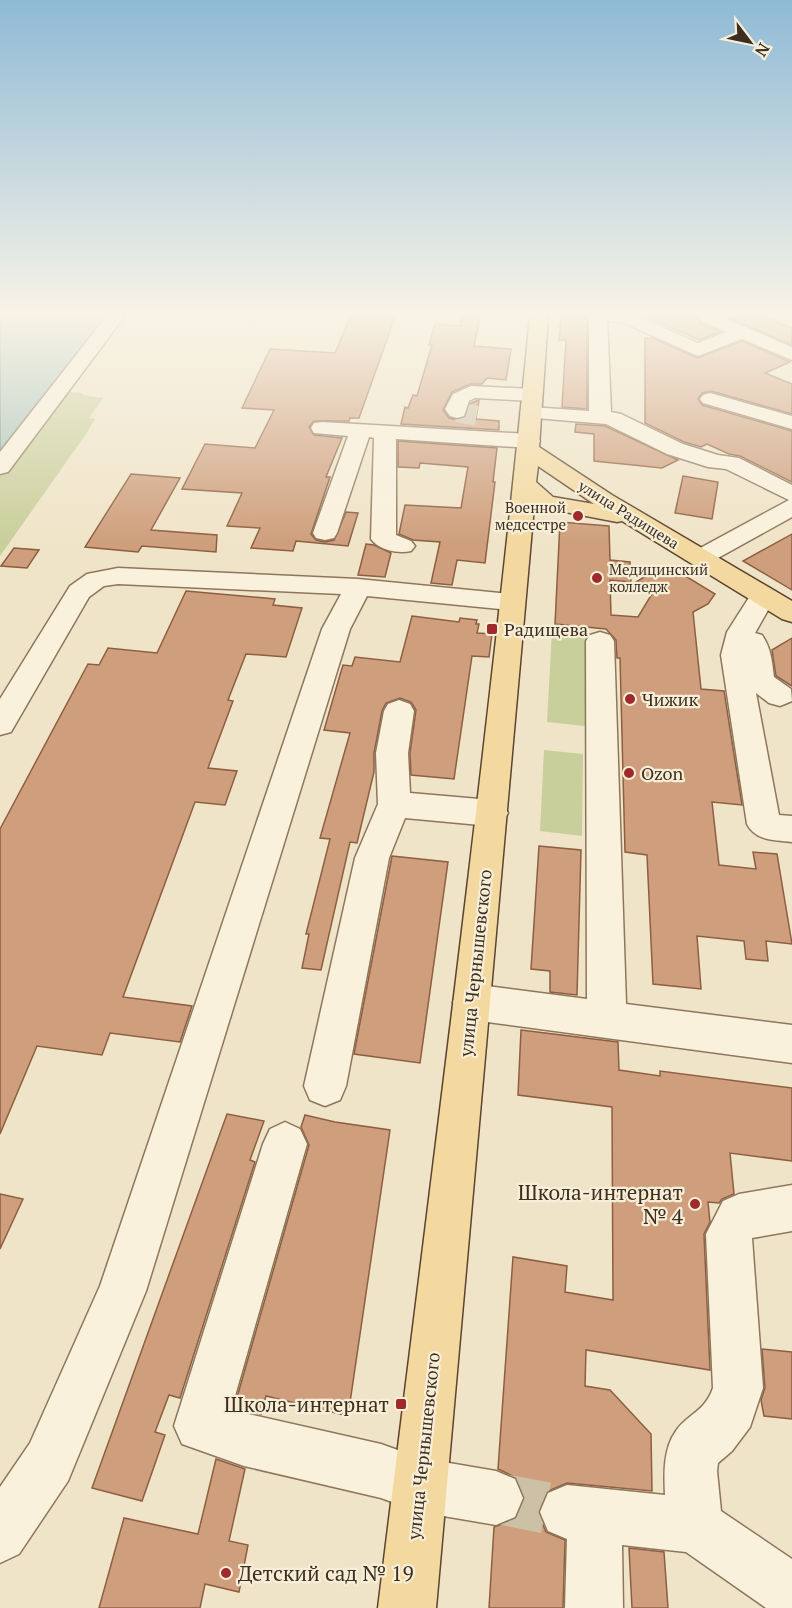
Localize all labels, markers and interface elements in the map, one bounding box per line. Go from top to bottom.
north arrow [720,12,780,72]
text: N [750,39,775,61]
street label: улица Радищева [574,475,683,553]
place label: Военной медсестре [495,497,566,534]
marker: Военной медсестре [571,509,585,523]
place label: Медицинский колледж [609,559,708,596]
marker: Медицинский колледж [590,571,604,585]
place label: Радищева [504,617,588,641]
marker: Радищева [485,622,499,636]
place label: Чижик [642,687,698,711]
marker: Чижик [623,692,637,706]
place label: Ozon [641,761,684,785]
marker: Ozon [622,766,636,780]
street label: улица Чернышевского [453,868,497,1059]
place label: Школа-интернат № 4 [518,1178,684,1230]
marker: Школа-интернат № 4 [688,1197,702,1211]
street label: улица Чернышевского [401,1351,445,1542]
place label: Школа-интернат [224,1390,389,1418]
marker: Школа-интернат [394,1397,408,1411]
place label: Детский сад № 19 [238,1559,414,1587]
marker: Детский сад № 19 [219,1566,233,1580]

